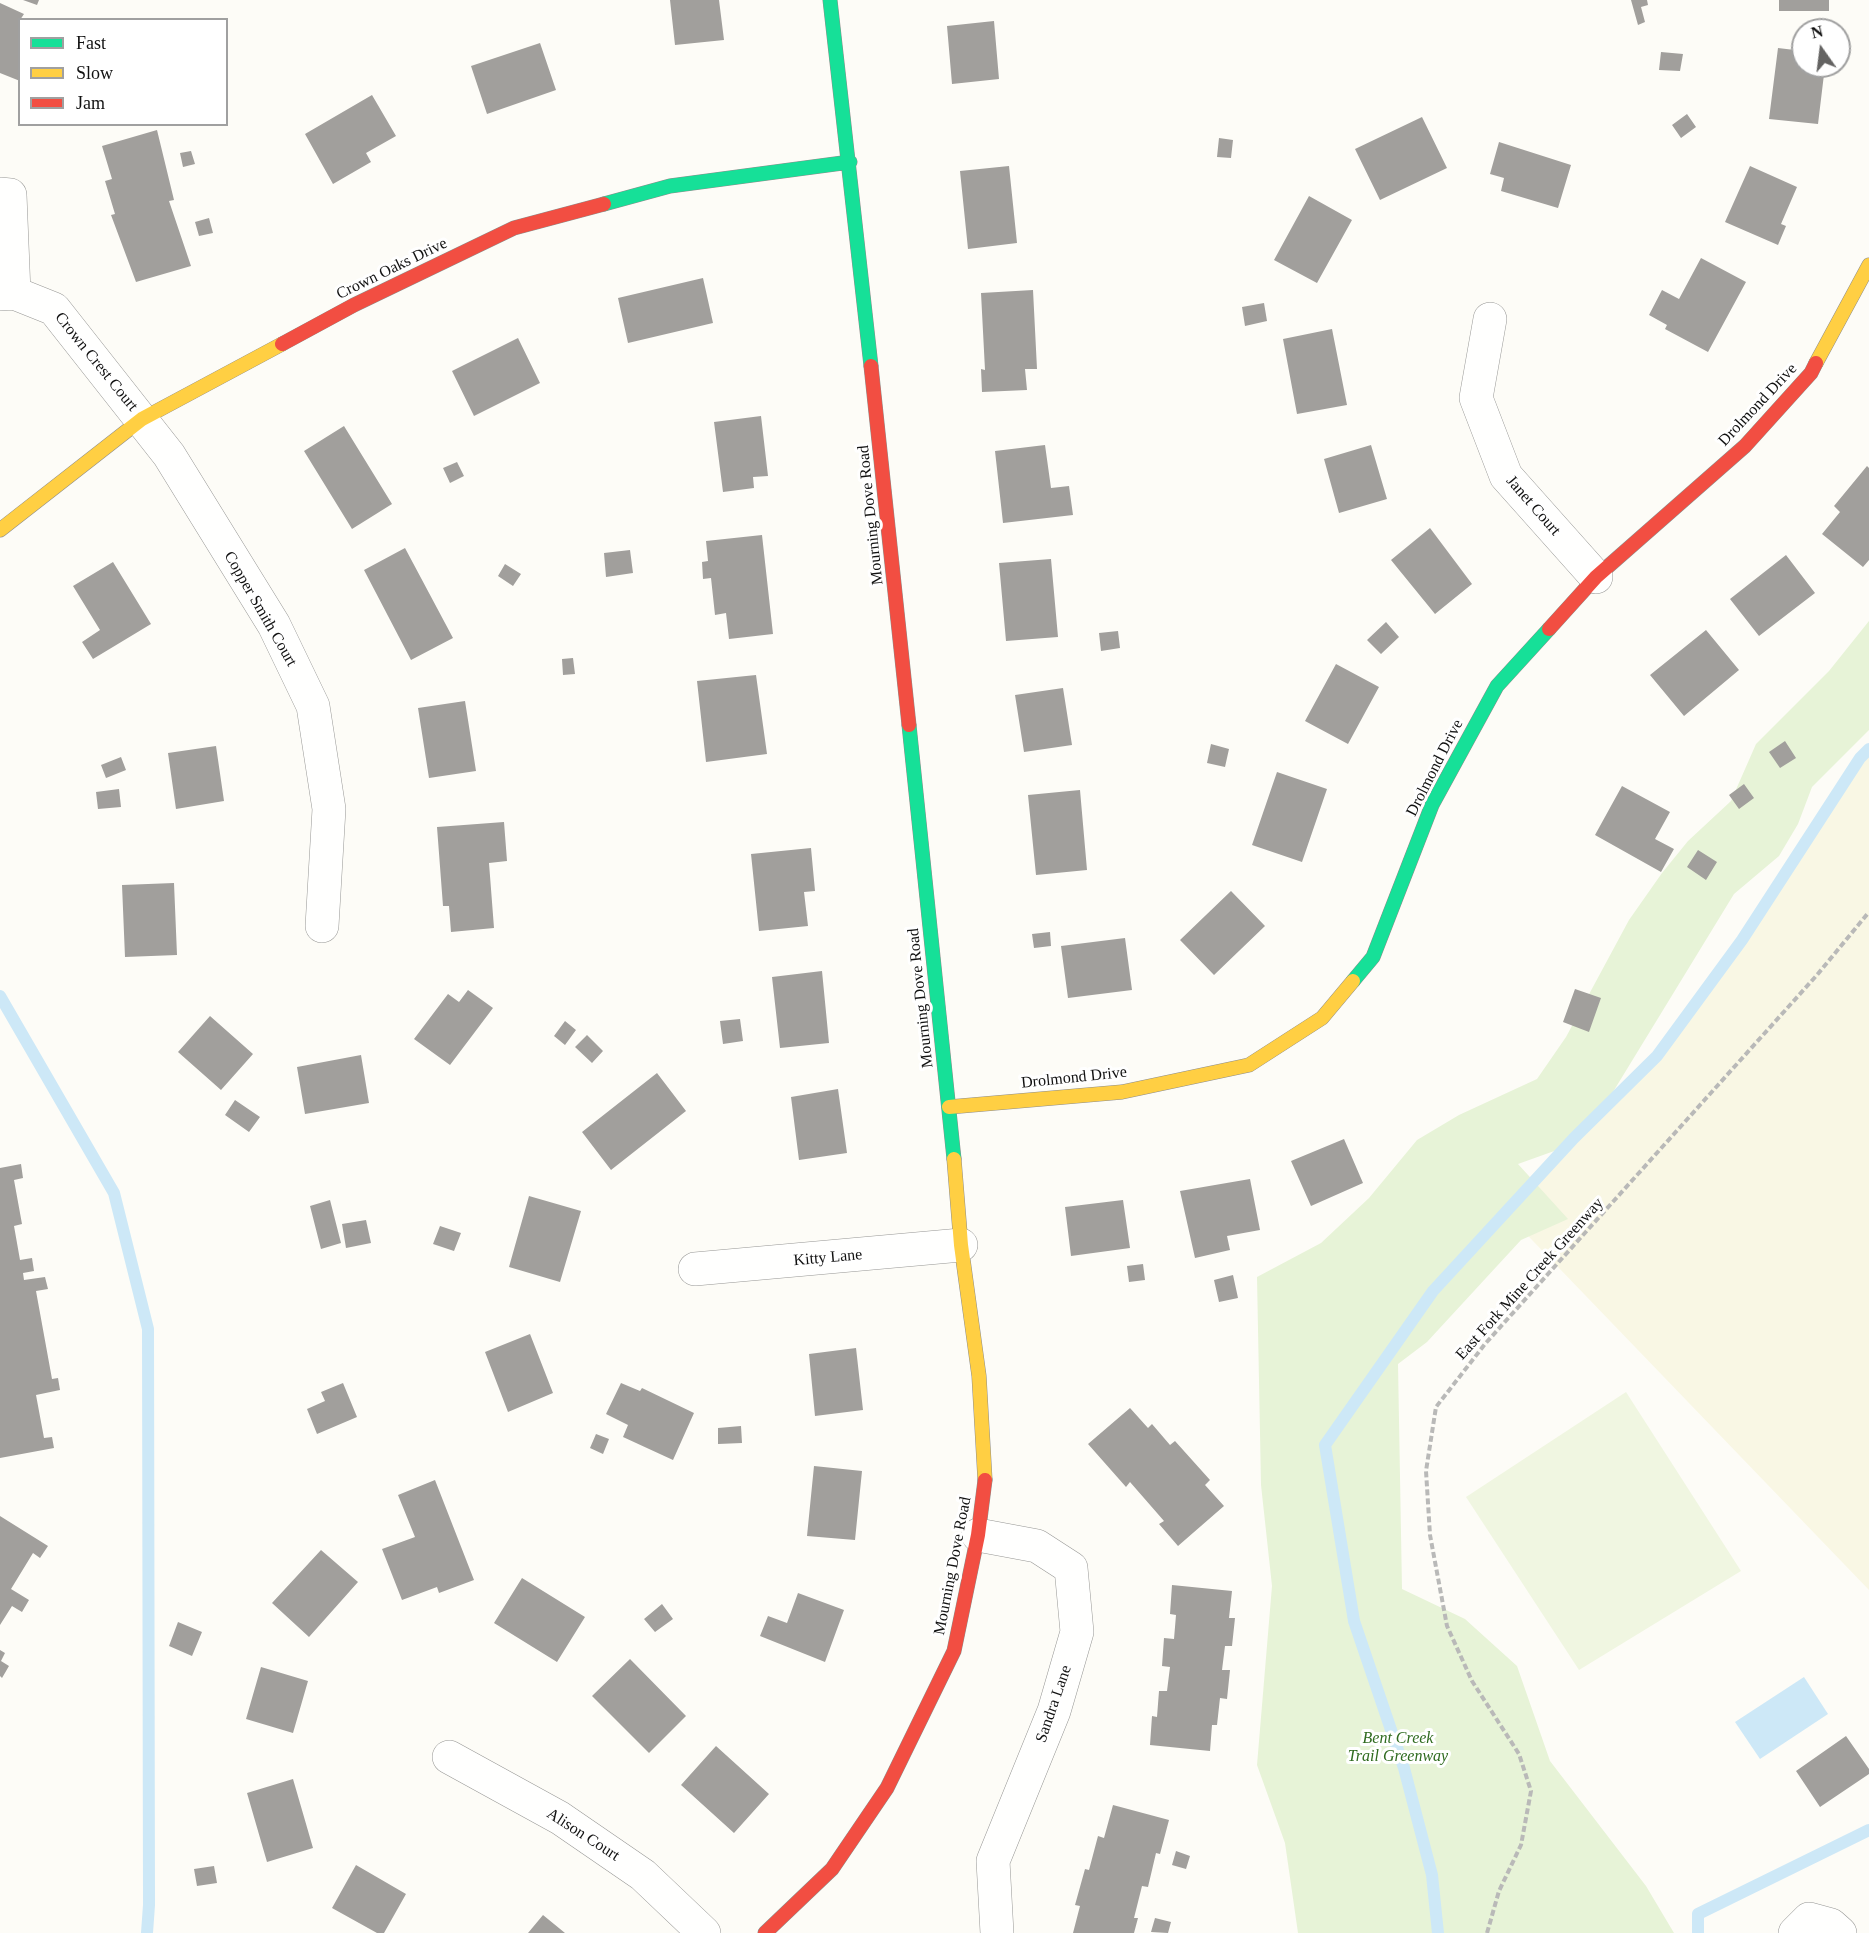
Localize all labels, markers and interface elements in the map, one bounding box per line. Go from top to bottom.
legend [18,18,228,126]
north arrow [1791,18,1851,78]
text: N [1809,22,1825,42]
text: Fast [76,33,106,53]
text: Slow [76,63,113,83]
text: Jam [76,93,105,113]
street label: Crown Oaks Drive [333,234,451,304]
street label: Crown Crest Court [50,309,142,415]
street label: Drolmond Drive [1715,360,1801,450]
street label: Mourning Dove Road [854,444,888,586]
street label: Janet Court [1502,472,1564,540]
street label: Copper Smith Court [219,548,301,670]
street label: Drolmond Drive [1402,716,1468,820]
street label: Mourning Dove Road [904,927,938,1069]
street label: Drolmond Drive [1020,1063,1128,1093]
street label: East Fork Mine Creek Greenway [1452,1194,1608,1364]
street label: Kitty Lane [793,1245,863,1271]
street label: Mourning Dove Road [930,1495,976,1637]
street label: Sandra Lane [1032,1663,1076,1745]
park label: Bent Creek Trail Greenway [1348,1729,1448,1767]
street label: Alison Court [543,1804,623,1866]

